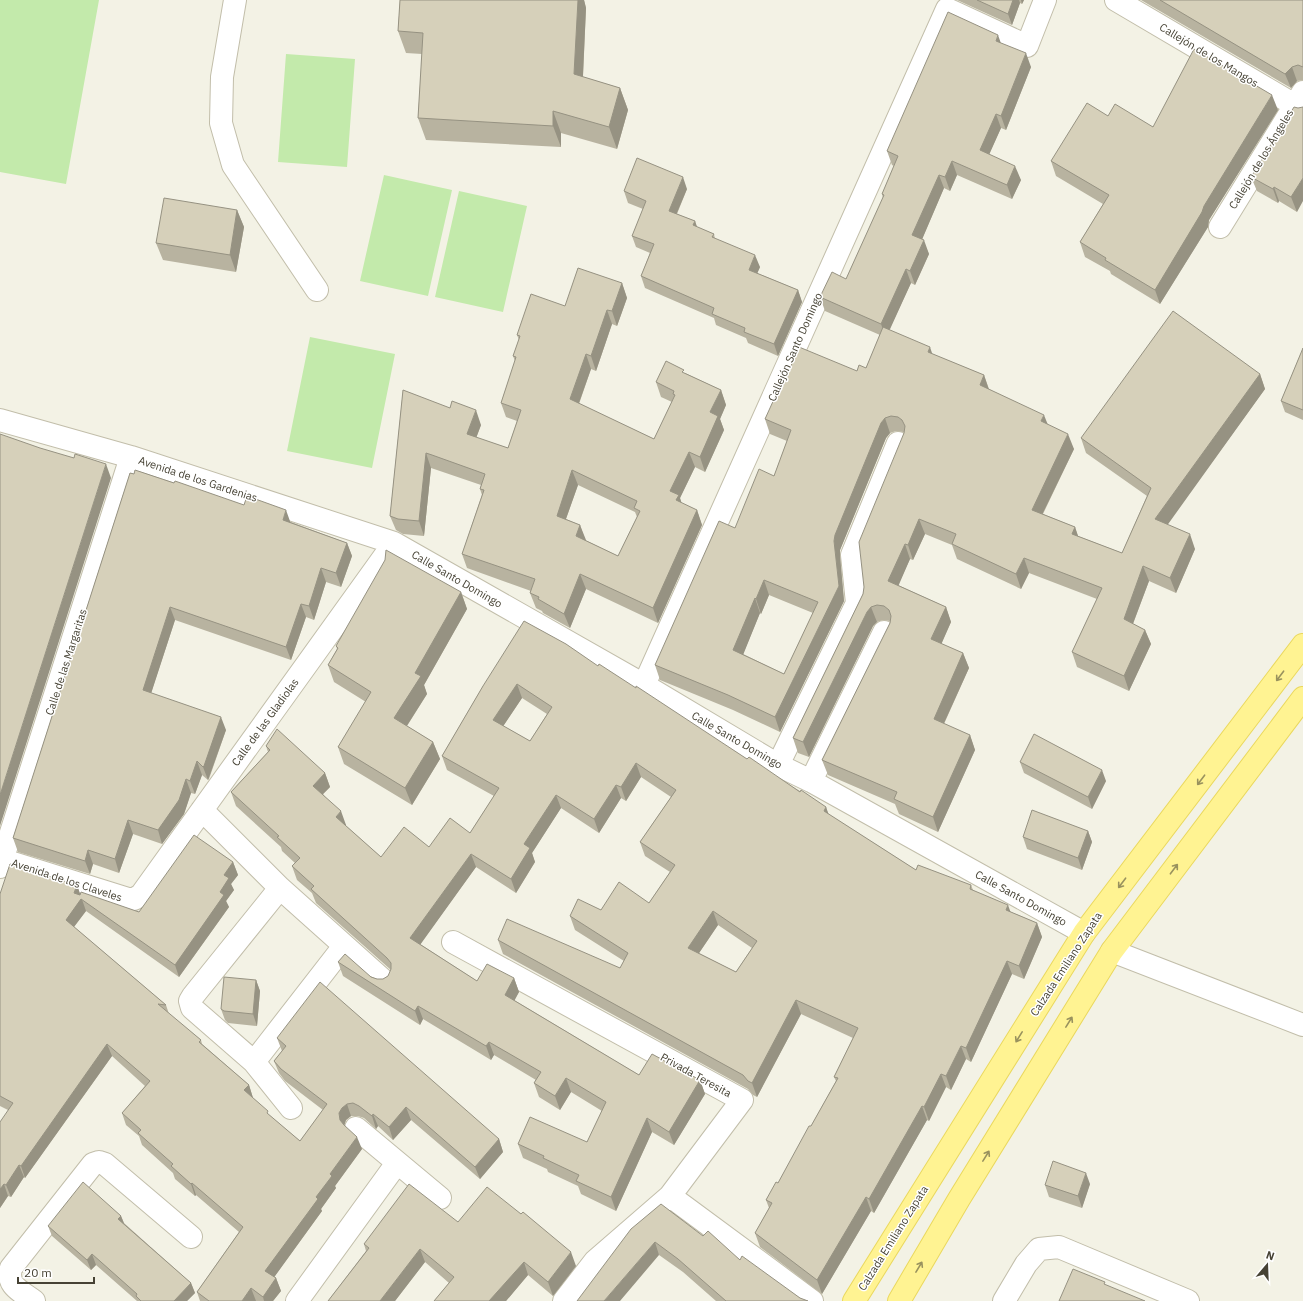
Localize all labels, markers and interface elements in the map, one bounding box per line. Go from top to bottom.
street label: Callejón de los Mangos [1157,20,1261,90]
street label: Callejón de los Ángeles [1226,107,1296,211]
street label: Callejón Santo Domingo [765,290,825,404]
street label: Avenida de los Gardenias [137,453,259,505]
street label: Calle Santo Domingo [409,547,505,611]
street label: Calle de las Margaritas [42,607,90,717]
one-way arrow [1275,671,1284,682]
street label: Calle de las Gladiolas [228,675,302,769]
street label: Calle Santo Domingo [689,708,785,772]
one-way arrow [1197,774,1206,785]
street label: Avenida de los Claveles [10,855,124,905]
one-way arrow [1170,863,1178,874]
street label: Calle Santo Domingo [973,867,1069,929]
one-way arrow [1118,878,1127,889]
street label: Calzada Emiliano Zapata [1027,909,1105,1019]
one-way arrow [1065,1016,1073,1028]
one-way arrow [1014,1031,1022,1043]
street label: Privada Teresita [658,1050,734,1100]
one-way arrow [982,1150,990,1162]
street label: Calzada Emiliano Zapata [855,1183,931,1293]
north arrow [1247,1245,1287,1285]
text: N [1264,1248,1276,1263]
scale bar [18,1259,94,1285]
one-way arrow [915,1261,923,1273]
text: 20 m [24,1265,52,1280]

